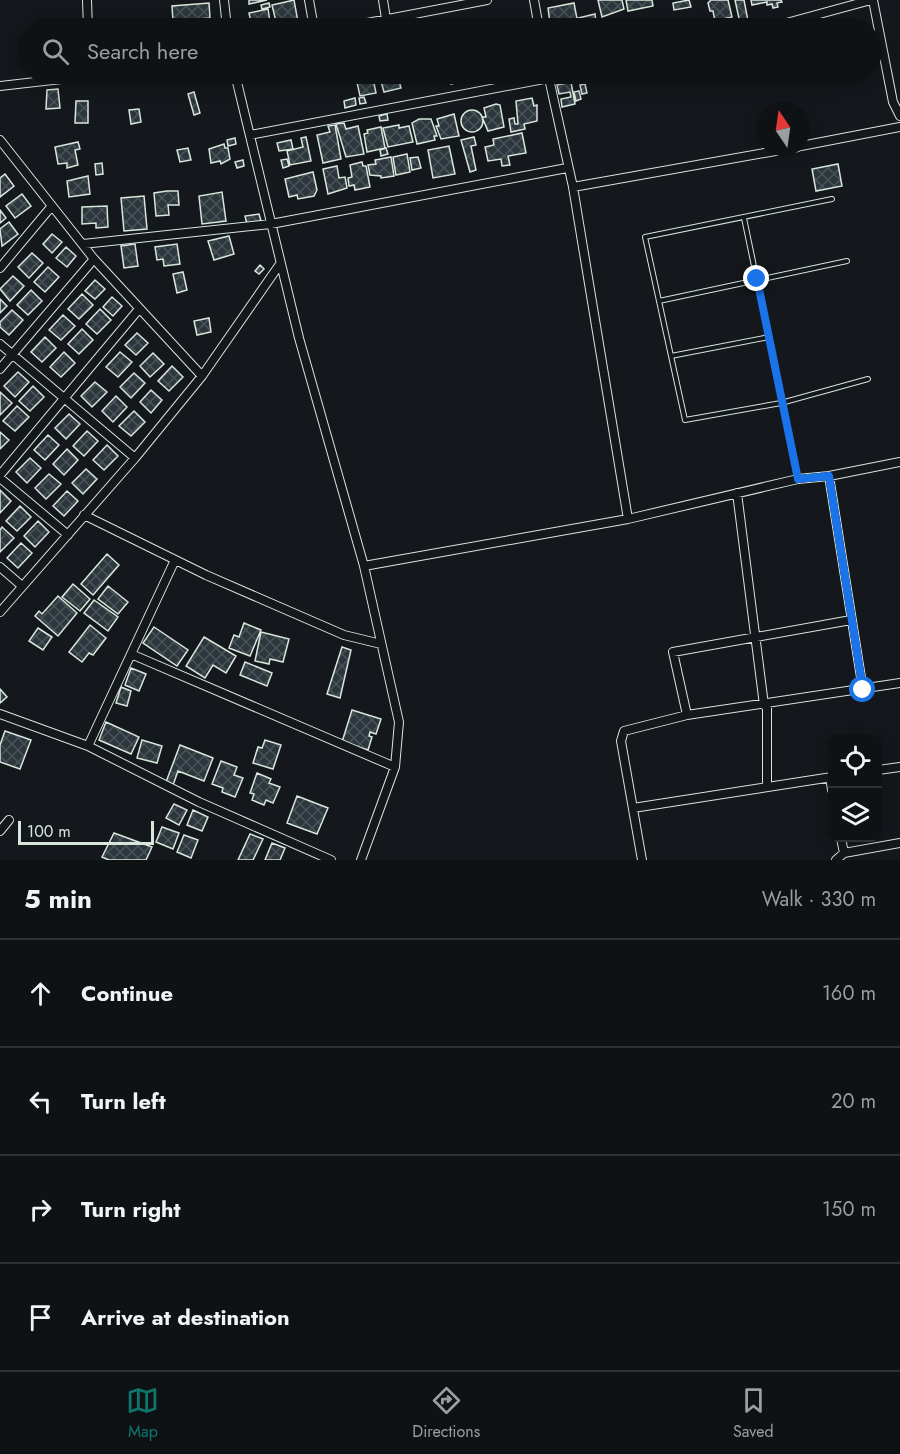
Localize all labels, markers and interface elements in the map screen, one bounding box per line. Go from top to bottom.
search box [18,18,882,84]
icon: search [39,35,72,68]
text: Search here [87,35,198,67]
north arrow [756,102,810,156]
route end [743,265,769,291]
route start [849,676,875,702]
map controls [828,734,882,842]
button: locate [828,734,882,788]
button: layers [828,788,882,842]
scale bar [18,818,154,846]
text: 100 m [27,820,71,843]
text: 5 min [24,880,92,918]
text: Walk · 330 m [762,885,876,914]
icon: ahead [24,977,57,1010]
text: Continue [81,977,173,1009]
text: 160 m [822,979,876,1008]
icon: left [24,1085,57,1118]
text: Turn left [81,1085,166,1117]
text: 20 m [831,1087,876,1116]
icon: right [24,1193,57,1226]
text: Turn right [81,1193,181,1225]
text: 150 m [822,1195,876,1224]
icon: arrive [24,1301,57,1334]
text: Arrive at destination [81,1301,290,1333]
tab: Map [126,1384,159,1443]
tab: Directions [412,1384,480,1443]
tab: Saved [733,1384,774,1443]

